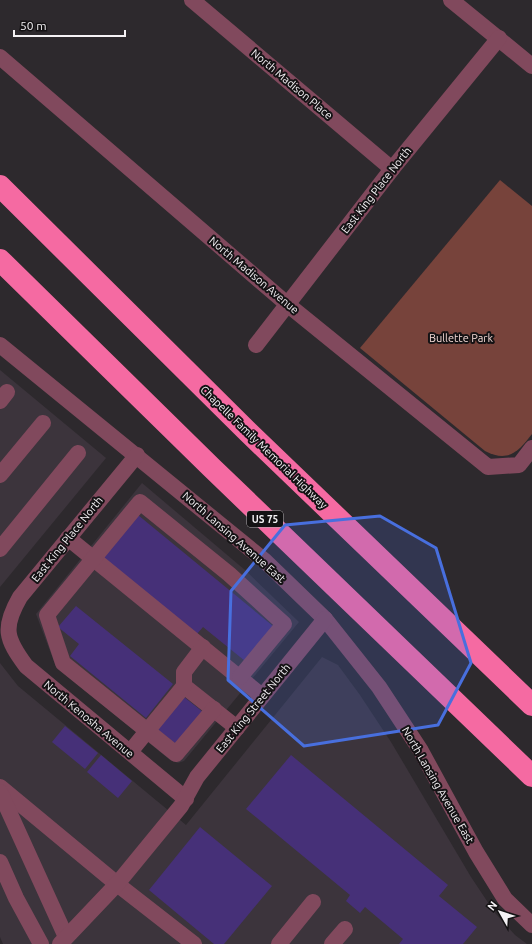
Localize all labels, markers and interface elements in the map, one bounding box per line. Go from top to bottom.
scale bar [14,12,125,38]
text: 50 m [20,19,47,32]
street label: North Madison Place [249,47,335,121]
street label: East King Place North [339,145,413,235]
street label: North Madison Avenue [207,234,301,316]
park label: Bullette Park [429,332,494,344]
street label: Chapelle Family Memorial Highway [198,383,330,511]
street label: North Lansing Avenue East [180,489,288,585]
street label: East King Place North [29,494,105,584]
road number: US 75 [247,511,283,527]
street label: East King Street North [214,661,292,755]
street label: North Kenosha Avenue [42,678,136,760]
street label: North Lansing Avenue East [400,725,477,846]
north arrow [480,892,520,932]
text: N [485,899,499,913]

